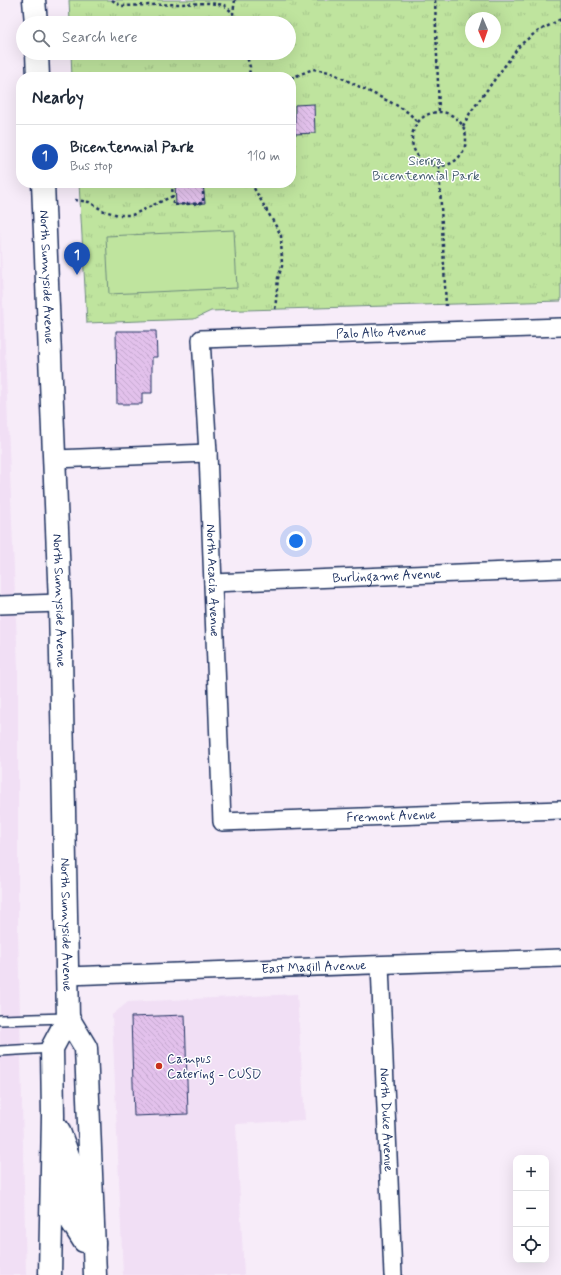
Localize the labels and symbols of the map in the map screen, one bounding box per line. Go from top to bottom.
north arrow [465,12,501,48]
park label: Sierra Bicentennial Park [372,153,480,185]
street label: North Sunnyside Avenue [36,210,58,344]
pin: 1 [64,242,90,275]
street label: Palo Alto Avenue [336,323,427,343]
street label: North Acacia Avenue [202,524,223,637]
your location [286,531,306,551]
street label: North Sunnyside Avenue [49,533,70,668]
street label: Burlingame Avenue [332,565,442,587]
street label: Fremont Avenue [346,806,436,826]
street label: North Sunnyside Avenue [56,857,76,992]
street label: East Magill Avenue [261,957,367,978]
place label: Campus Catering - CUSD [167,1051,261,1085]
marker: Campus Catering - CUSD [154,1061,164,1071]
street label: North Duke Avenue [376,1068,397,1172]

